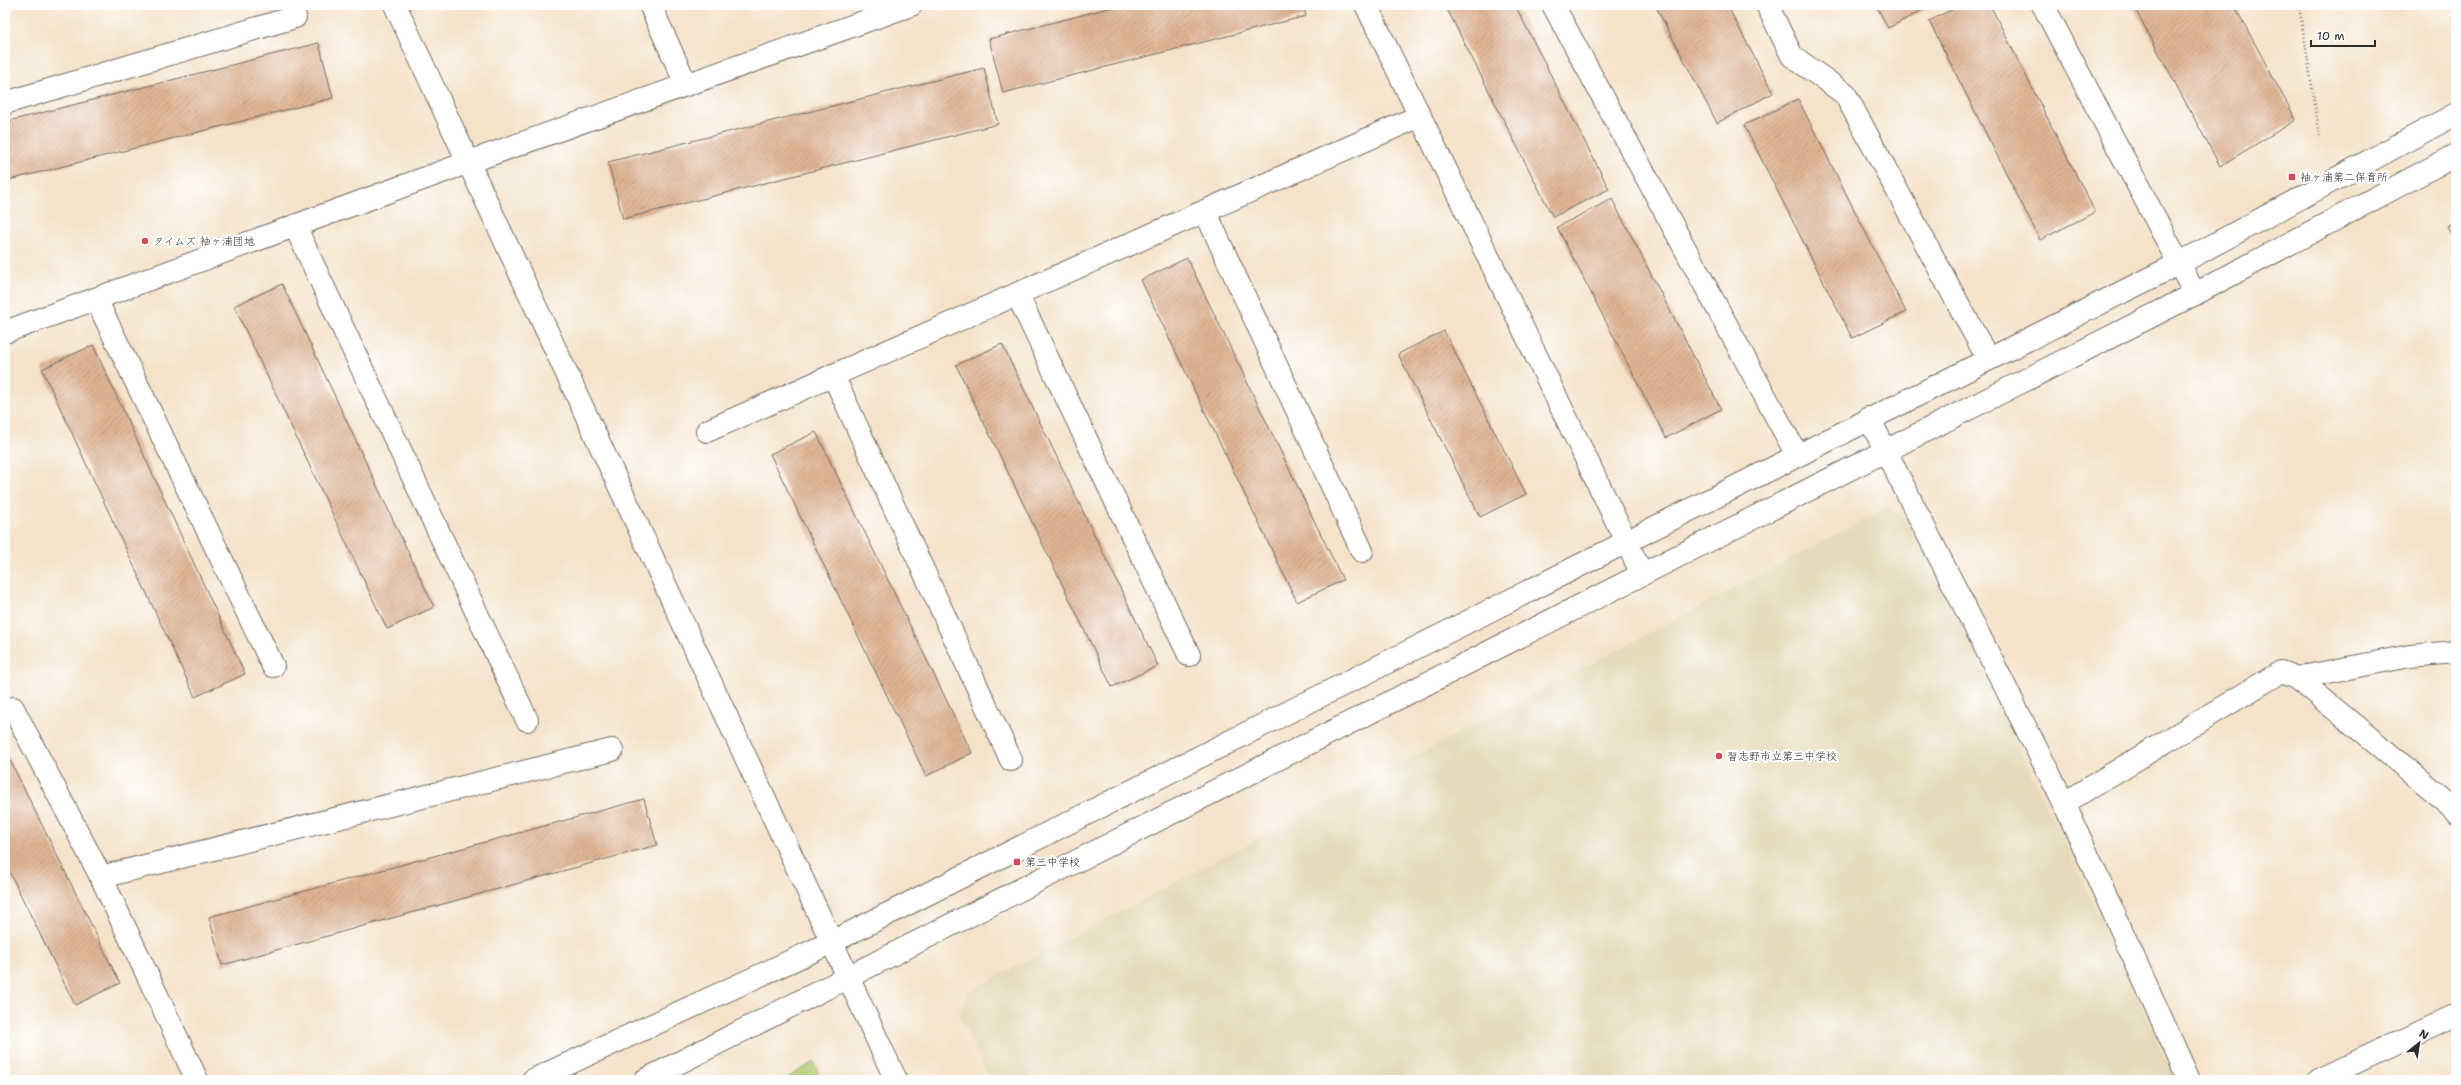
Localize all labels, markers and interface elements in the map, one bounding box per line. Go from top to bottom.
scale bar [2311,22,2375,48]
text: 10 m [2317,28,2345,44]
place label: 袖ヶ浦第二保育所 [2300,170,2388,185]
marker: 袖ヶ浦第二保育所 [2287,172,2297,182]
place label: タイムズ 袖ヶ浦団地 [153,234,255,249]
marker: タイムズ 袖ヶ浦団地 [140,236,150,246]
place label: 習志野市立第三中学校 [1727,749,1837,764]
marker: 習志野市立第三中学校 [1714,751,1724,761]
place label: 第三中学校 [1025,855,1080,870]
marker: 第三中学校 [1012,857,1022,867]
north arrow [2399,1023,2439,1063]
text: N [2416,1026,2432,1044]

